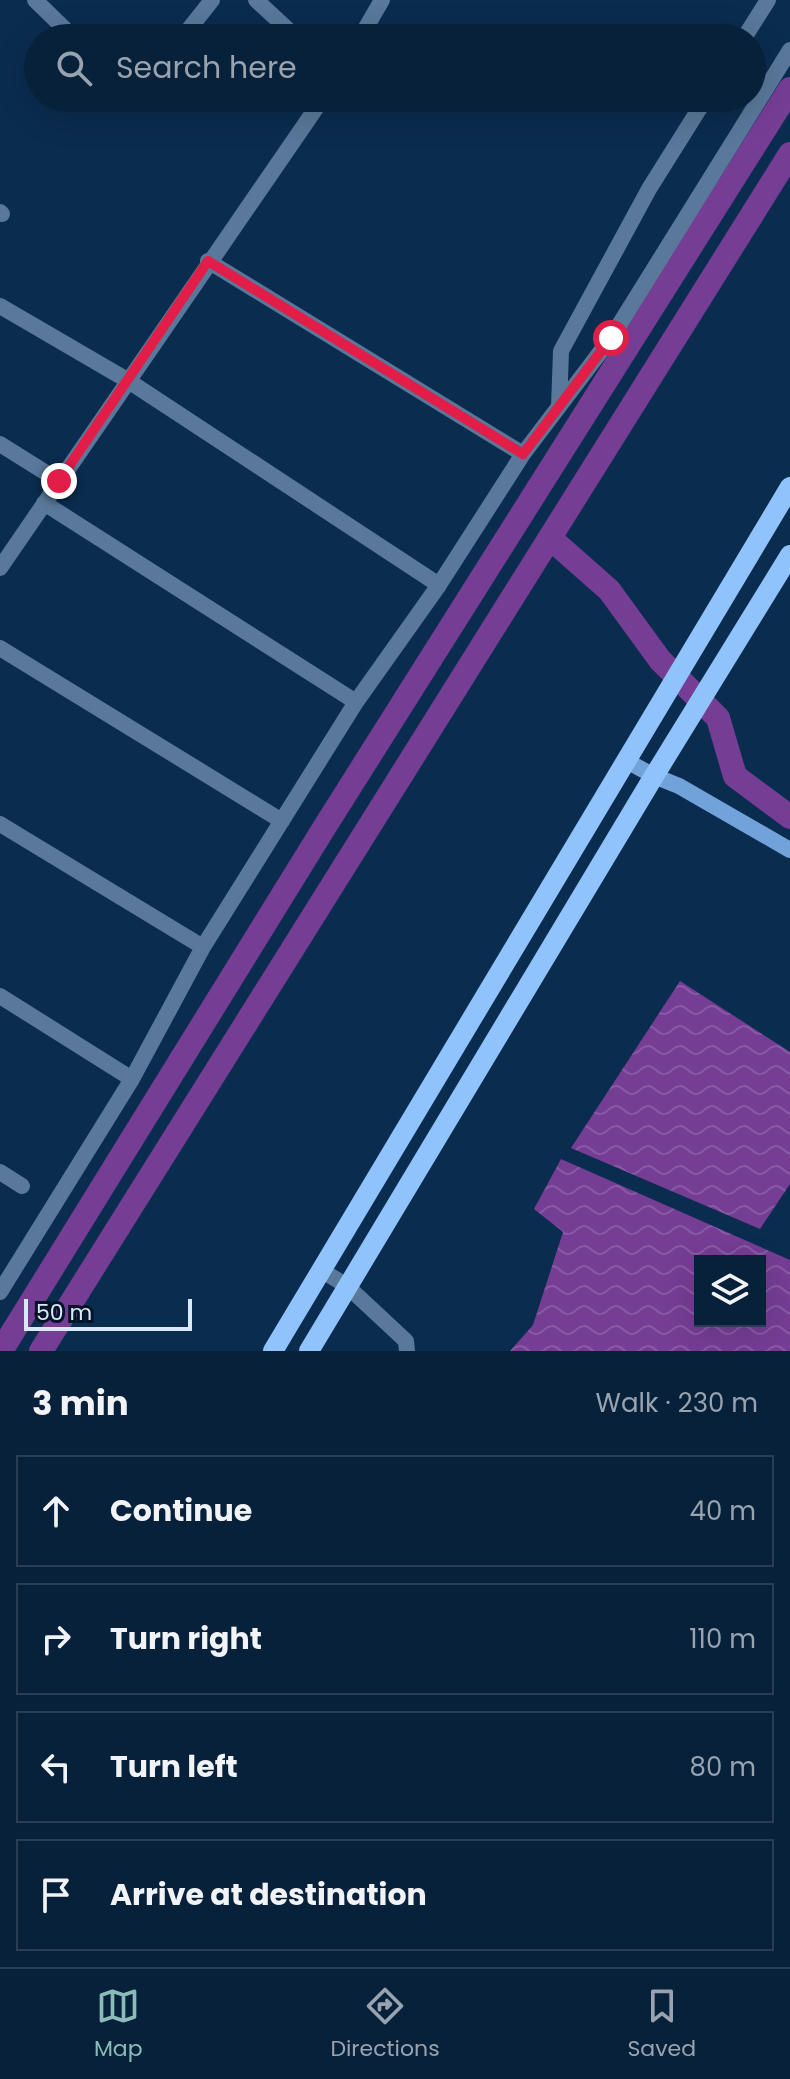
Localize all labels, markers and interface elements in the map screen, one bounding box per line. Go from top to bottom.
search box [24,24,766,112]
icon: search [52,46,96,90]
text: Search here [116,46,297,89]
route start [593,320,629,356]
route end [41,463,77,499]
map controls [694,1255,766,1327]
button: layers [694,1255,766,1327]
scale bar [24,1295,192,1331]
text: 50 m [36,1297,92,1328]
text: 3 min [32,1379,129,1427]
text: Walk · 230 m [596,1385,758,1421]
icon: ahead [34,1489,78,1533]
text: Continue [110,1489,252,1532]
text: 40 m [690,1493,756,1529]
icon: right [34,1617,78,1661]
text: Turn right [110,1617,262,1660]
text: 110 m [689,1621,756,1657]
icon: left [34,1745,78,1789]
text: Turn left [110,1745,238,1788]
text: 80 m [690,1749,756,1785]
icon: arrive [34,1873,78,1917]
text: Arrive at destination [110,1873,427,1916]
tab: Map [94,1984,143,2065]
tab: Directions [330,1984,440,2065]
tab: Saved [627,1984,696,2065]

